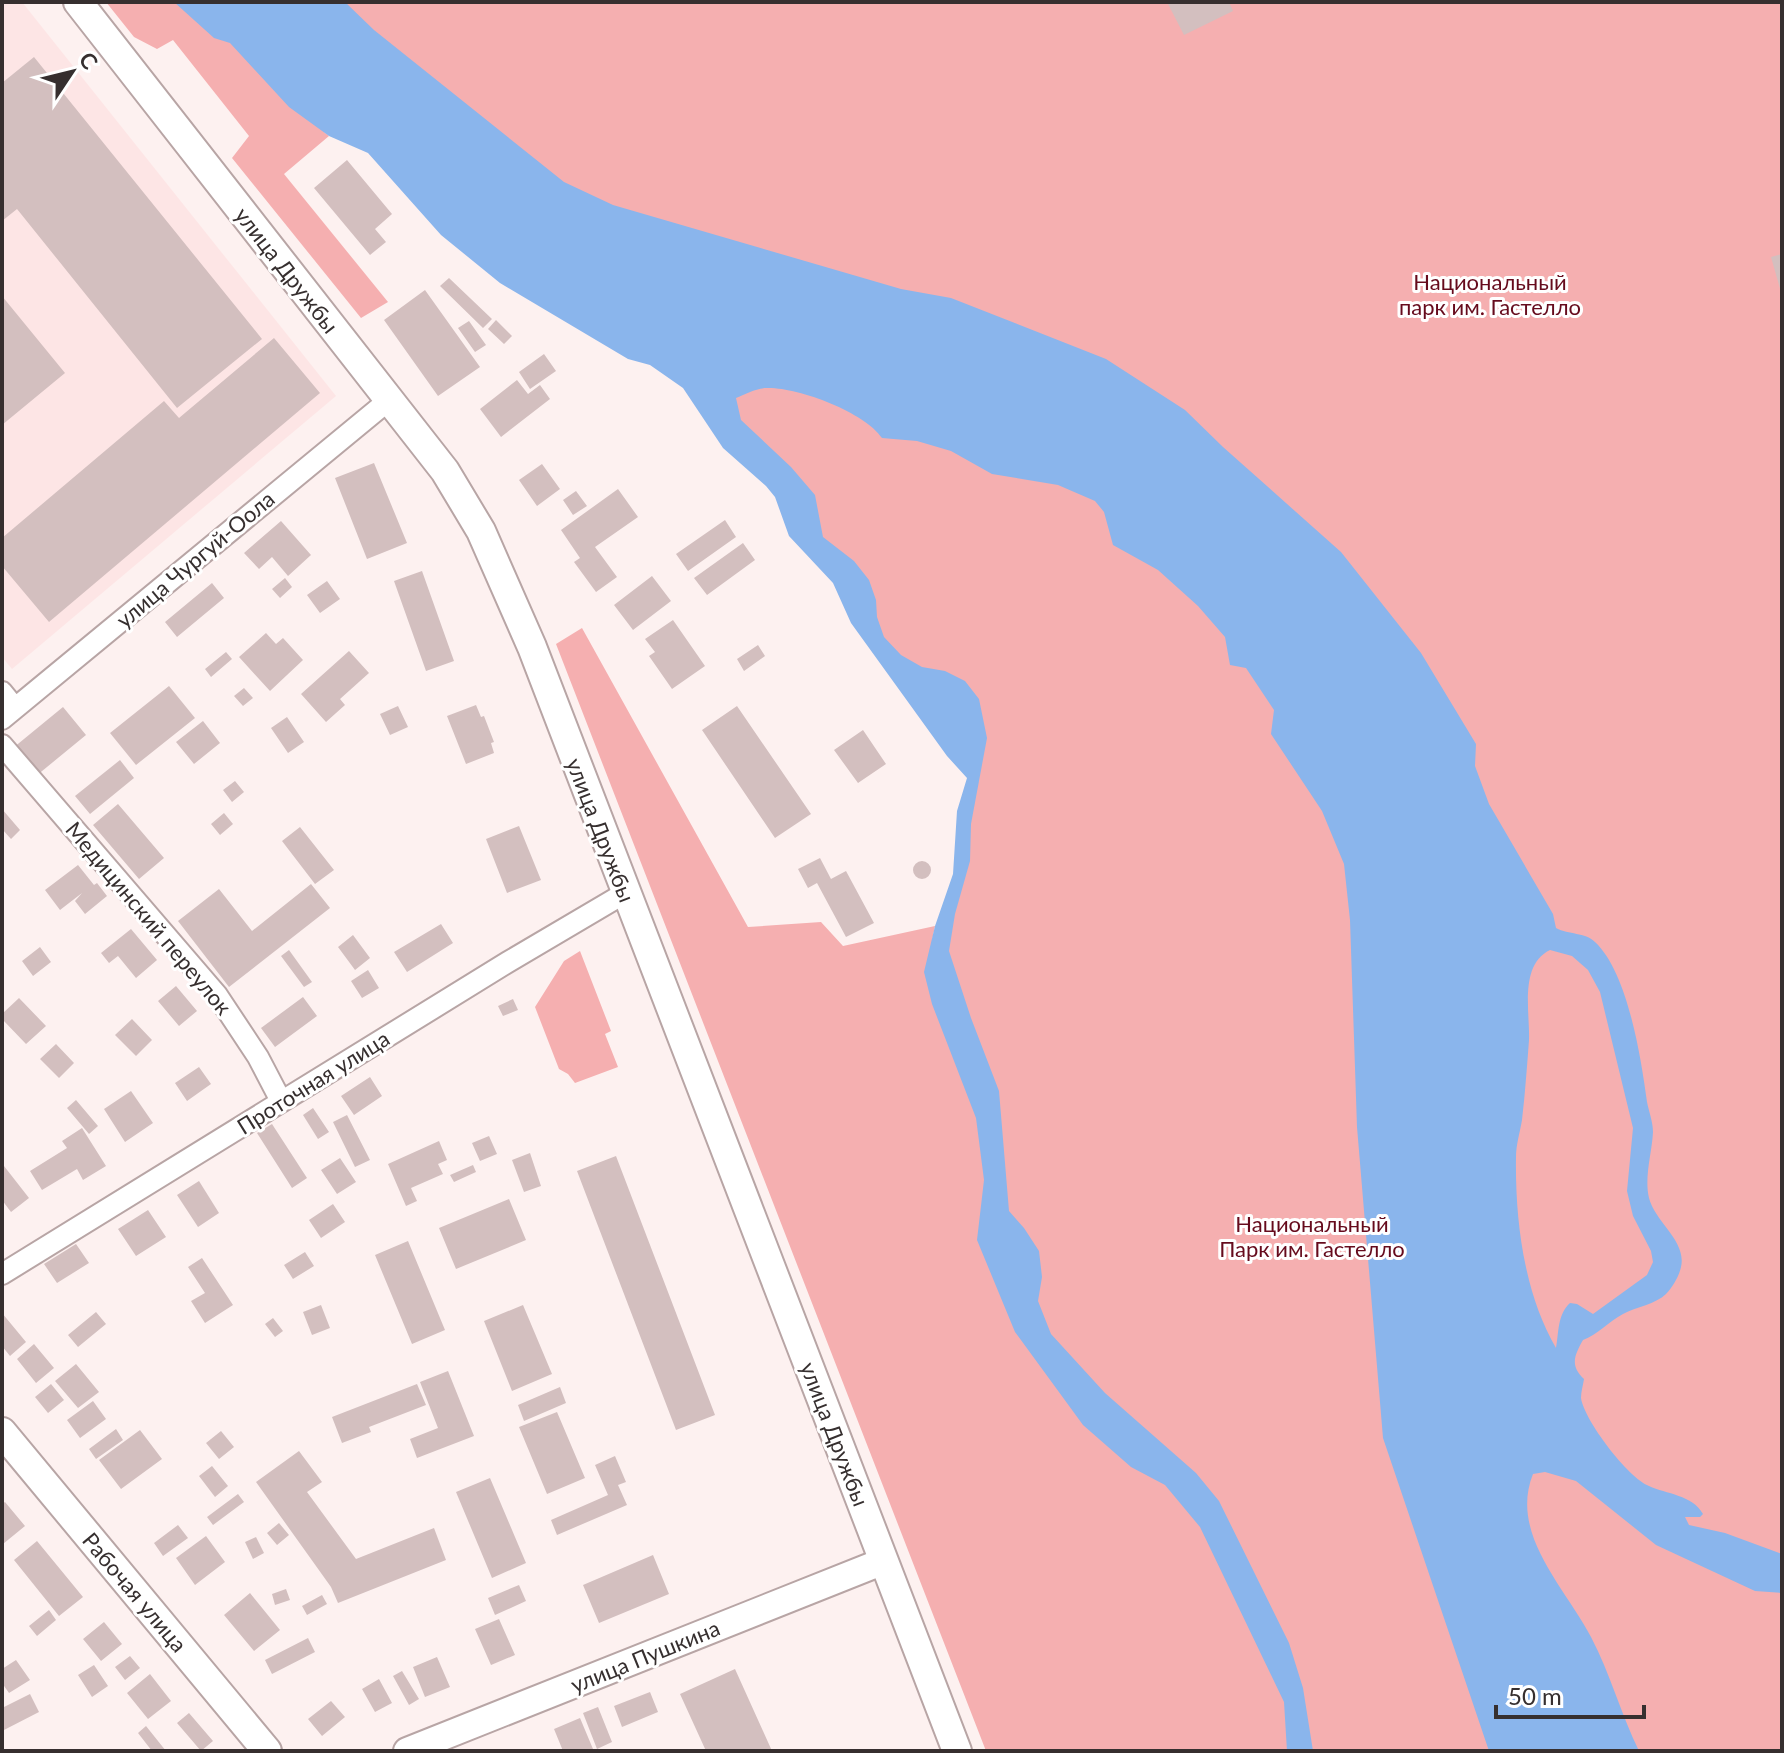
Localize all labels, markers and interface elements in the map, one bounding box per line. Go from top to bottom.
north arrow [32,32,112,112]
text: С [74,47,104,74]
street label: улица Дружбы [230,202,344,338]
park label: Национальный парк им. Гастелло [1399,268,1581,320]
street label: улица Чургуй-Оола [110,485,280,633]
street label: улица Дружбы [561,754,641,906]
street label: Медицинский переулок [60,816,238,1021]
street label: Проточная улица [232,1024,394,1140]
park label: Национальный Парк им. Гастелло [1219,1210,1405,1262]
street label: улица Дружбы [795,1358,875,1510]
street label: Рабочая улица [77,1527,193,1657]
street label: улица Пушкина [566,1614,724,1698]
scale bar [1496,1669,1644,1719]
text: 50 m [1508,1681,1562,1710]

